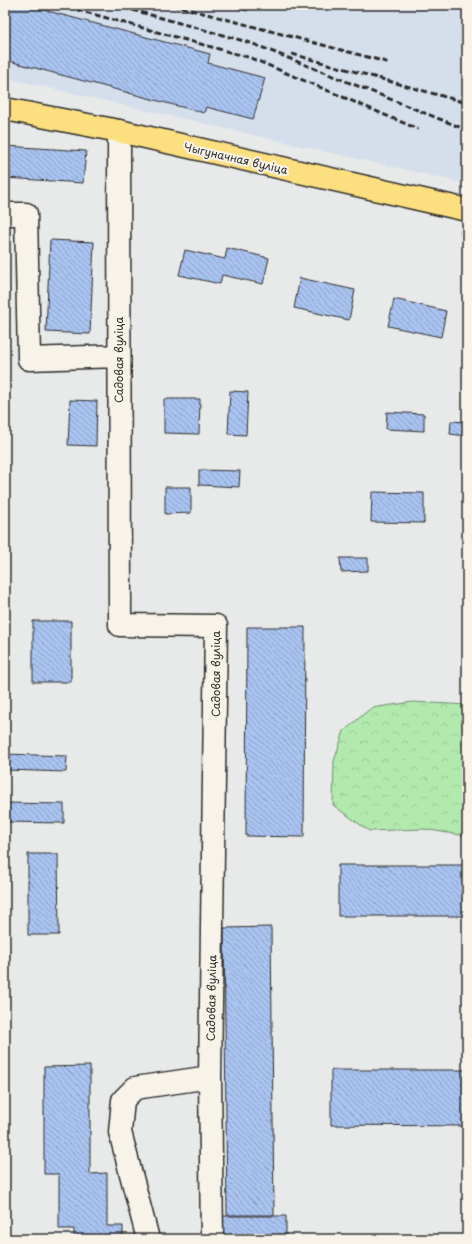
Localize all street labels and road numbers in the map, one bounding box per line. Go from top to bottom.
street label: Чыгуначная вуліца [182,138,290,178]
street label: Садовая вуліца [110,317,127,403]
street label: Садовая вуліца [207,631,224,717]
street label: Садовая вуліца [202,954,220,1041]

